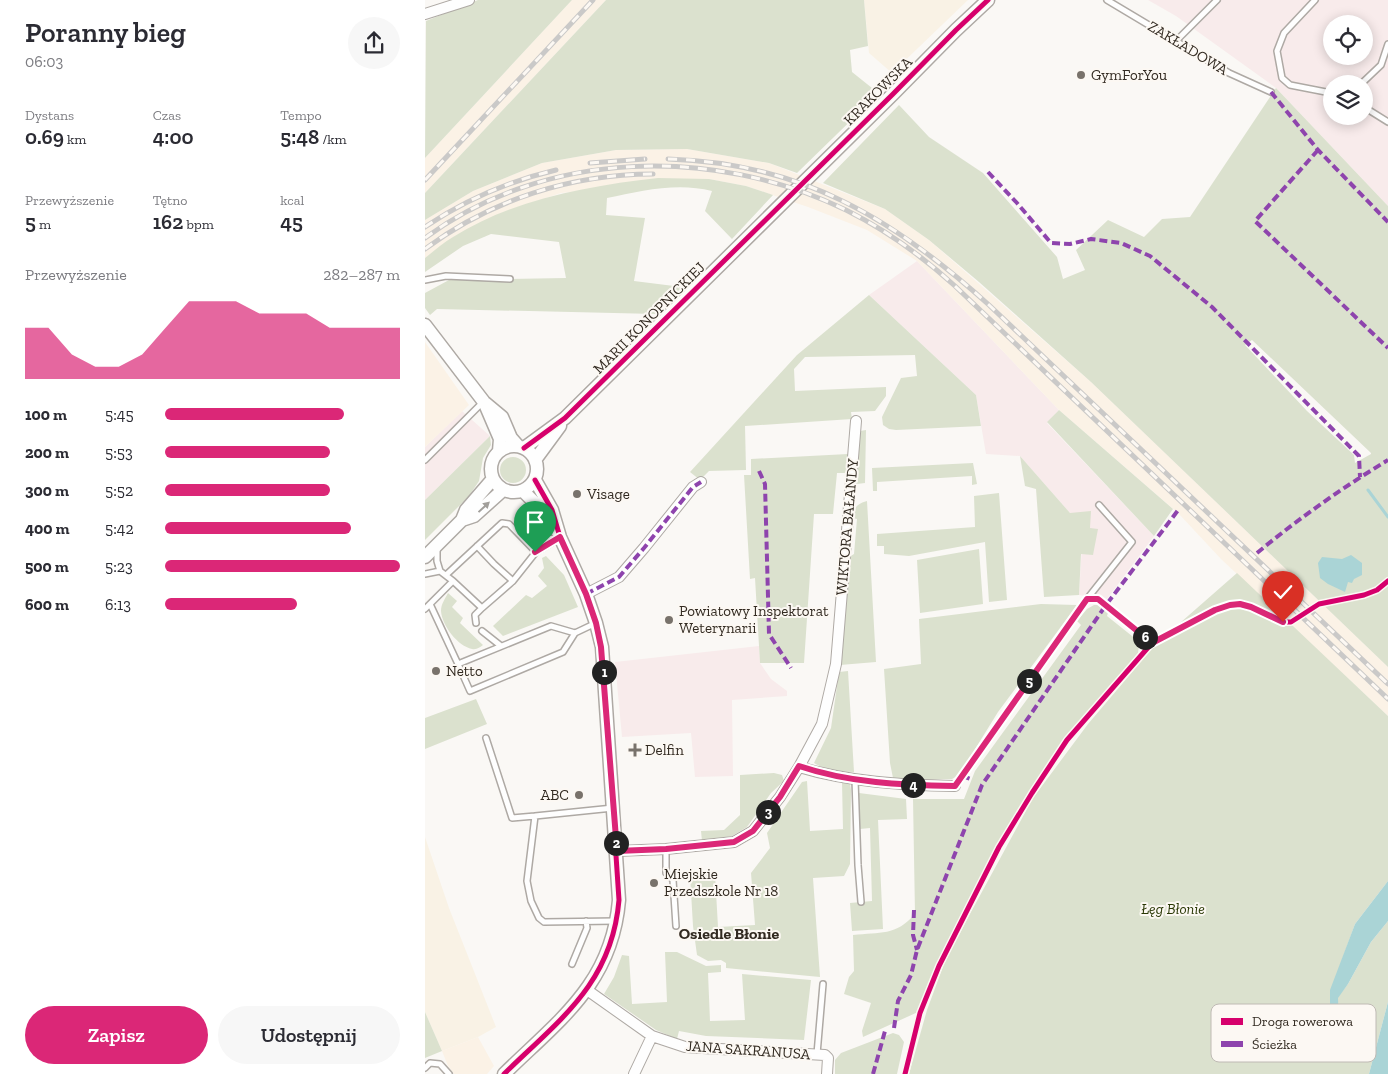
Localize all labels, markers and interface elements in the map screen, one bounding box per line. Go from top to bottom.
map controls [1323,15,1373,125]
button: locate [1323,15,1373,65]
text: Poranny bieg [25,16,186,49]
button: share [348,17,400,69]
street label: ZAKŁADOWA [1145,17,1231,79]
text: 06:03 [25,52,63,71]
street label: KRAKOWSKA [840,53,916,129]
place label: GymForYou [1091,66,1168,84]
marker: GymForYou [1075,69,1087,81]
button: layers [1323,75,1373,125]
text: Dystans [25,107,74,124]
text: Czas [153,107,181,124]
text: Tempo [280,107,322,124]
text: 0.69 [25,124,64,149]
text: 4:00 [153,124,194,149]
text: 5:48 [280,124,319,149]
text: km [64,131,86,148]
text: /km [319,131,347,148]
text: Przewyższenie [25,192,114,209]
text: Tętno [153,192,187,209]
text: kcal [280,192,304,209]
text: 5 [25,209,36,234]
text: 162 [153,209,183,234]
text: 45 [280,209,303,234]
text: m [36,216,51,233]
text: bpm [183,216,214,233]
street label: MARII KONOPNICKIEJ [589,258,709,378]
text: Przewyższenie [25,265,127,284]
text: 282–287 m [323,265,400,284]
text: 100 m [25,405,67,424]
text: 5:45 [105,405,134,424]
text: 200 m [25,443,69,462]
text: 5:53 [105,443,133,462]
street label: WIKTORA BAŁANDY [832,457,862,596]
text: 300 m [25,481,69,500]
text: 5:52 [105,481,133,500]
place label: Visage [586,485,630,503]
marker: Visage [571,488,583,500]
one-way arrow [477,501,489,513]
pin [514,501,556,552]
icon: arrive [521,508,549,536]
text: 400 m [25,519,70,538]
text: 5:42 [105,519,134,538]
text: 500 m [25,557,69,576]
text: 5:23 [105,557,133,576]
pin [1262,571,1304,622]
icon: check [1269,578,1297,606]
text: 600 m [25,595,69,614]
text: 6:13 [105,595,131,614]
place label: Powiatowy Inspektorat Weterynarii [679,602,829,637]
marker: Powiatowy Inspektorat Weterynarii [663,614,675,626]
pin: 6 [1133,624,1157,650]
text: 6 [1142,629,1149,646]
pin: 1 [591,660,617,684]
place label: Netto [446,662,483,680]
text: 1 [602,664,607,681]
marker: Netto [430,665,442,677]
pin: 5 [1017,668,1041,694]
text: 5 [1026,673,1033,690]
place label: Delfin [645,741,684,759]
marker: Delfin [629,744,641,756]
pin: 4 [901,772,925,798]
text: 4 [910,777,917,794]
place label: ABC [541,786,569,804]
marker: ABC [573,789,585,801]
pin: 3 [755,800,781,824]
text: 3 [765,804,772,821]
pin: 2 [603,830,629,856]
text: 2 [613,835,620,852]
place label: Miejskie Przedszkole Nr 18 [664,865,778,900]
marker: Miejskie Przedszkole Nr 18 [648,877,660,889]
park label: Łęg Błonie [1141,900,1205,918]
district label: Osiedle Błonie [679,924,780,943]
legend [1211,1004,1376,1062]
button: Zapisz [25,1006,208,1064]
button: Udostępnij [218,1006,400,1064]
text: Droga rowerowa [1252,1013,1353,1030]
text: Ścieżka [1252,1036,1297,1053]
street label: JANA SAKRANUSA [685,1037,811,1063]

